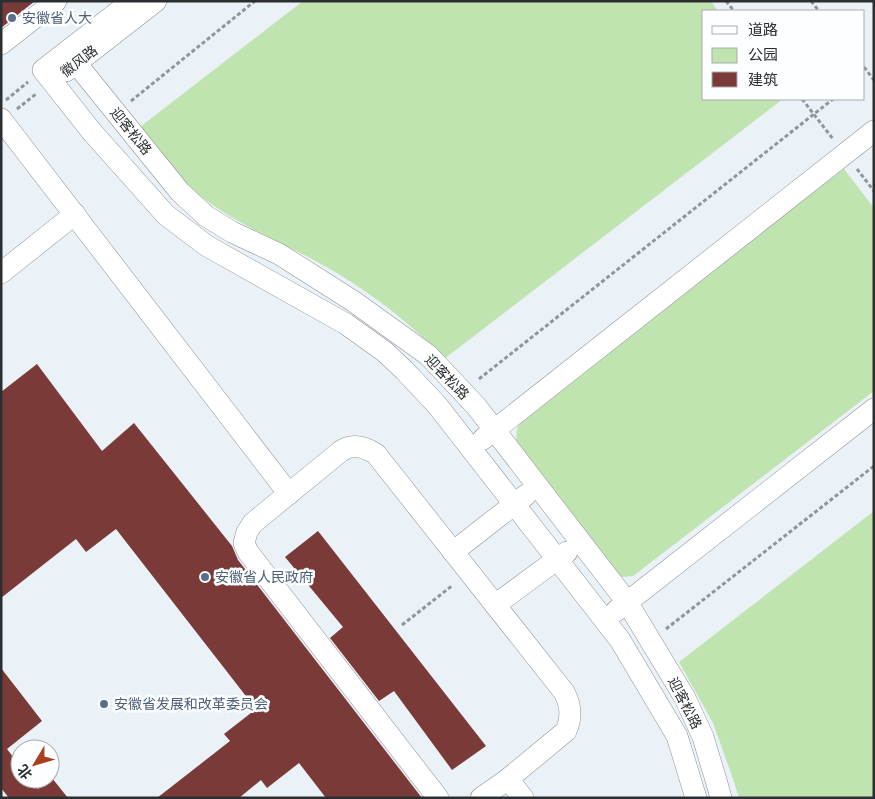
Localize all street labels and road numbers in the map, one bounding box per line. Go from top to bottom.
street label: 徽风路 [57,42,101,80]
street label: 迎客松路 [107,104,155,158]
street label: 迎客松路 [422,351,472,403]
street label: 迎客松路 [665,674,705,732]

